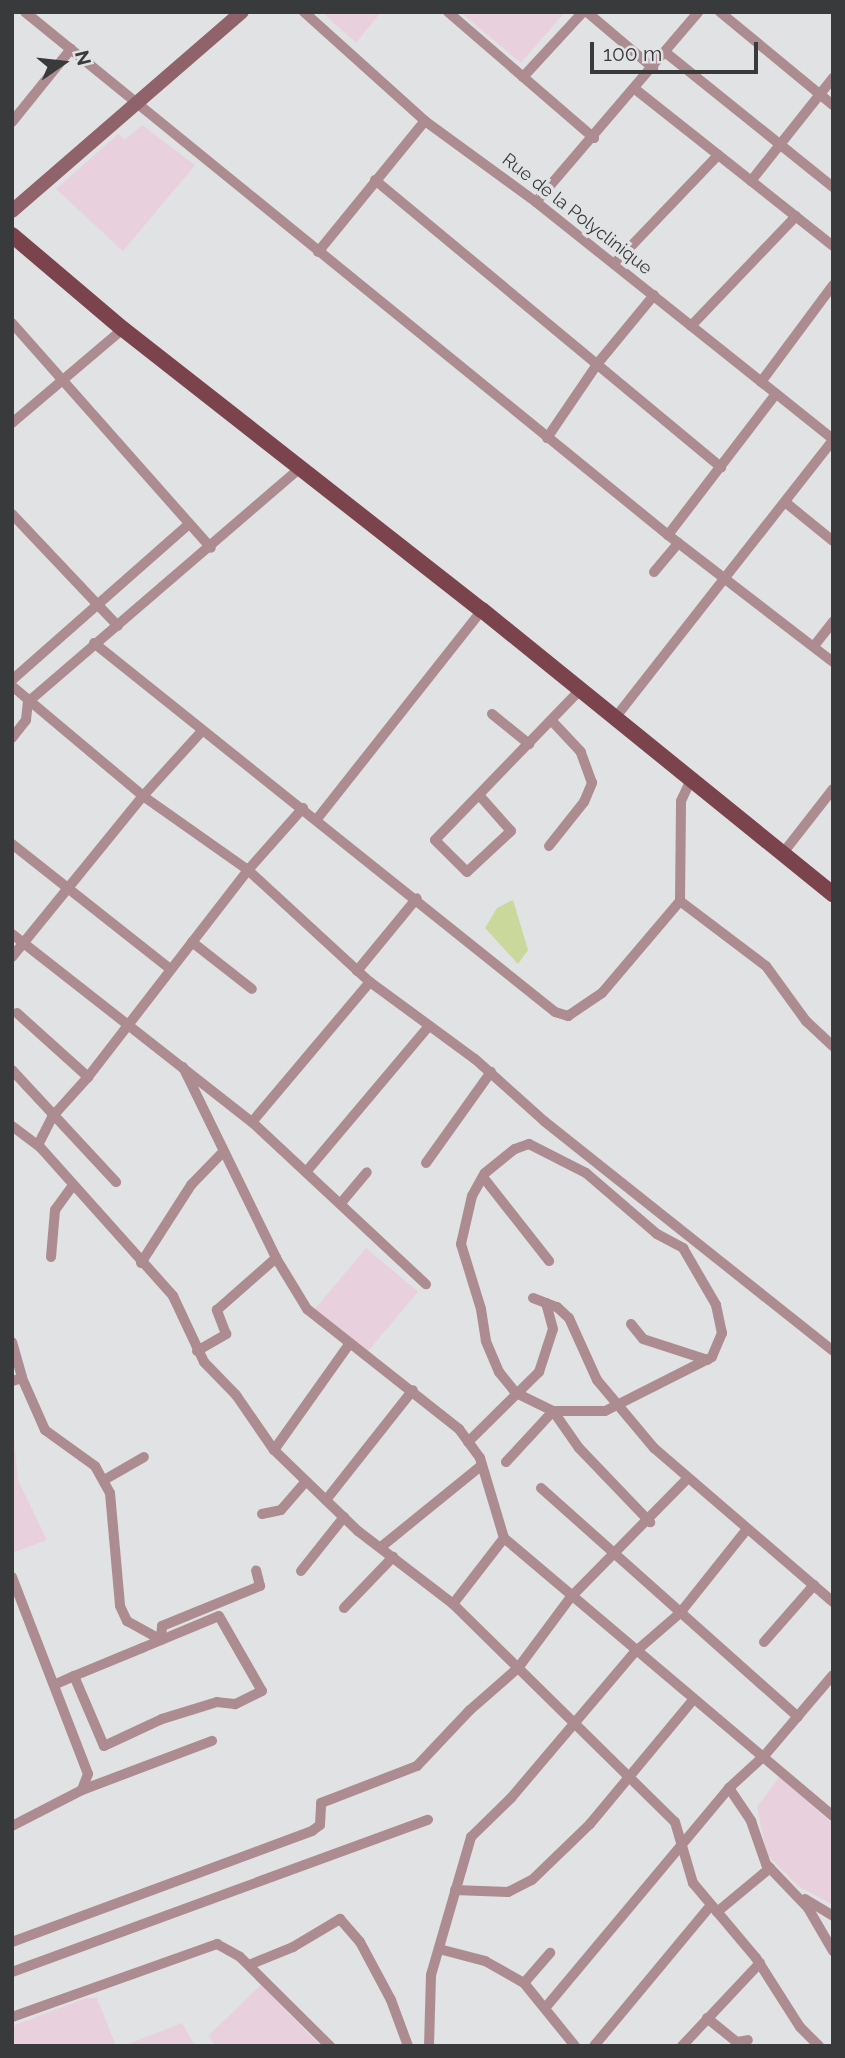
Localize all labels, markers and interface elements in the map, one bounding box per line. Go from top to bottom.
north arrow [28,28,98,98]
scale bar [593,28,761,72]
text: 100 m [603,41,662,66]
text: N [71,48,96,68]
street label: Rue de la Polyclinique [498,149,656,279]

